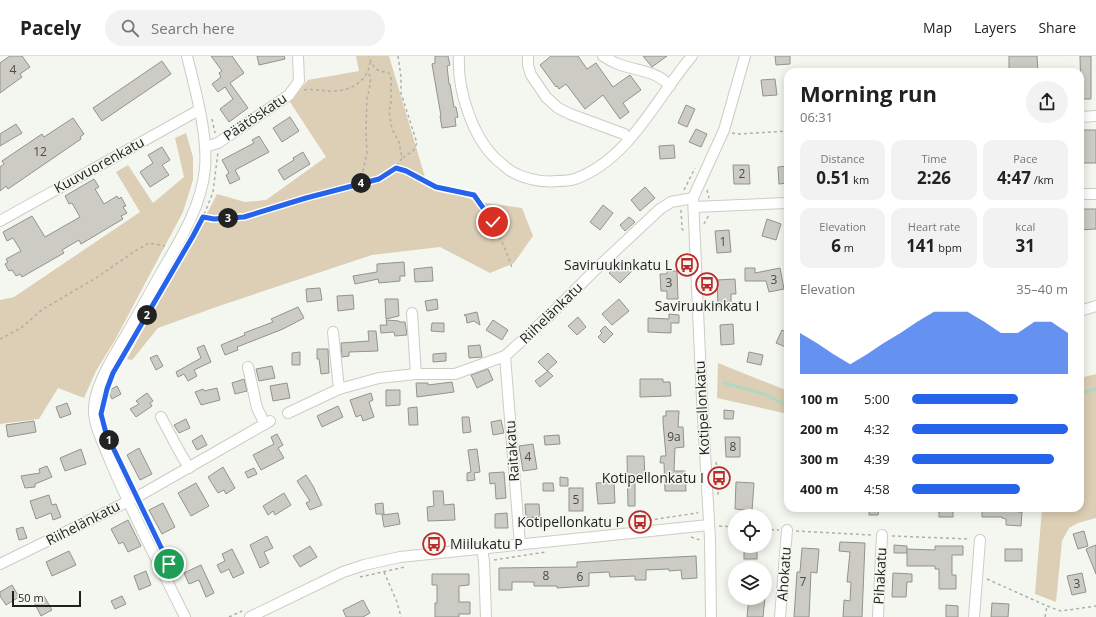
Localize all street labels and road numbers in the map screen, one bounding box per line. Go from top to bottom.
street label: Päätöskatu [219,88,290,145]
street label: Kuuvuorenkatu [50,132,147,197]
street label: Riihelänkatu [515,278,586,348]
street label: Kotipellonkatu [690,360,713,456]
street label: Raitakatu [500,420,523,482]
street label: Riihelänkatu [42,496,123,549]
street label: Ahokatu [772,546,795,602]
street label: Pihakatu [869,547,890,605]

